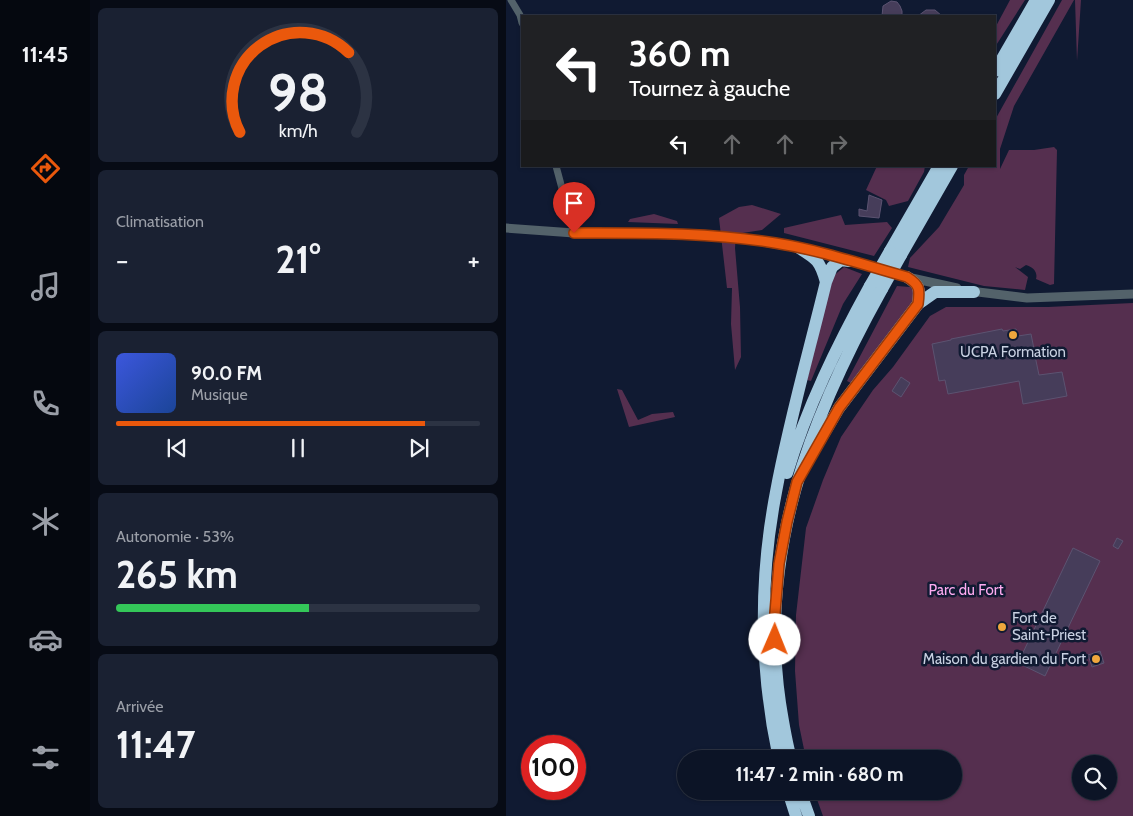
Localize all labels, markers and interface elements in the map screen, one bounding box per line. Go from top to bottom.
text: 360 m [629,32,731,75]
icon: left [546,35,611,100]
text: 11:45 [22,41,68,68]
text: 98 [268,61,328,124]
text: Tournez à gauche [629,75,790,102]
text: km/h [278,120,318,141]
icon: left [665,130,693,158]
icon: ahead [718,130,746,158]
icon: ahead [771,130,799,158]
icon: right [824,130,852,158]
icon: directions [28,151,63,186]
pin [553,182,595,233]
icon: arrive [560,189,588,217]
text: Climatisation [116,212,204,231]
text: 21° [275,236,321,283]
text: − [116,243,128,277]
text: + [468,243,480,277]
icon: music [28,269,63,304]
marker: UCPA Formation [1007,329,1019,341]
place label: UCPA Formation [960,343,1066,361]
text: 90.0 FM [191,362,262,385]
text: Musique [191,385,248,404]
icon: phone [28,386,63,421]
icon: previous [163,434,191,462]
icon: pause [284,434,312,462]
icon: next [405,434,433,462]
icon: climate [28,504,63,539]
text: Autonomie · 53% [116,527,234,546]
text: 265 km [116,551,238,598]
park label: Parc du Fort [928,581,1004,599]
place label: Fort de Saint-Priest [1012,609,1086,644]
position arrow [748,613,800,665]
marker: Fort de Saint-Priest [996,621,1008,633]
icon: car [28,622,63,657]
place label: Maison du gardien du Fort [923,650,1086,668]
marker: Maison du gardien du Fort [1090,653,1102,665]
text: Arrivée [116,697,163,716]
text: 11:47 [116,721,195,768]
speed limit sign: 100 [521,735,586,800]
icon: filters [28,740,63,775]
map controls [1072,755,1117,800]
button: search [1072,755,1117,800]
text: 11:47 · 2 min · 680 m [736,763,903,786]

